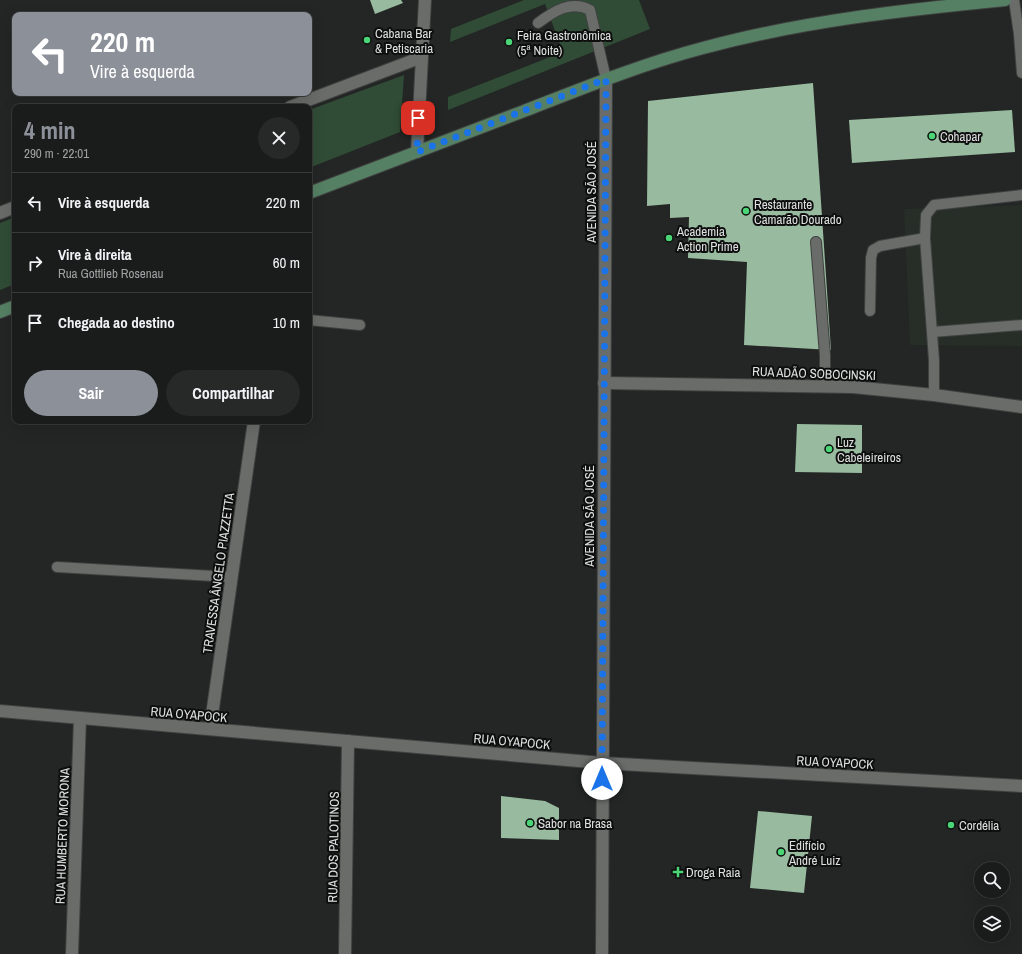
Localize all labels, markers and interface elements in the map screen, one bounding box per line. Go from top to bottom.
text: 220 m [90,23,155,61]
place label: Cabana Bar & Petiscaria [375,25,433,57]
place label: Feira Gastronômica (5ª Noite) [517,27,611,59]
icon: left [24,28,76,80]
marker: Cabana Bar & Petiscaria [362,35,372,45]
marker: Feira Gastronômica (5ª Noite) [504,37,514,47]
text: Vire à esquerda [90,59,195,84]
pin [401,101,435,135]
icon: arrive [407,107,429,129]
text: 4 min [24,114,75,146]
button: close [258,117,300,159]
place label: Cohapar [940,128,981,145]
marker: Cohapar [927,131,937,141]
street label: AVENIDA SÃO JOSÉ [583,141,600,244]
text: 290 m · 22:01 [24,145,89,162]
icon: left [24,192,46,214]
text: Vire à esquerda [58,192,149,213]
text: 220 m [266,192,300,213]
place label: Restaurante Camarão Dourado [754,196,842,228]
marker: Restaurante Camarão Dourado [741,206,751,216]
place label: Academia Action Prime [676,223,739,255]
marker: Academia Action Prime [664,233,674,243]
text: Vire à direita [58,244,132,265]
icon: right [24,252,46,274]
text: 60 m [273,252,300,273]
text: Rua Gottlieb Rosenau [58,265,163,282]
icon: arrive [24,312,46,334]
text: Chegada ao destino [58,312,175,333]
text: 10 m [273,312,300,333]
street label: RUA ADÃO SOBOCINSKI [752,363,876,384]
button: Sair [24,370,158,416]
button: Compartilhar [166,370,300,416]
place label: Luz Cabeleireiros [837,434,901,466]
marker: Luz Cabeleireiros [824,444,834,454]
street label: AVENIDA SÃO JOSÉ [581,465,598,568]
street label: TRAVESSA ÂNGELO PIAZZETTA [199,491,238,654]
street label: RUA OYAPOCK [150,703,228,726]
street label: RUA OYAPOCK [473,730,551,753]
street label: RUA OYAPOCK [796,752,874,773]
position arrow [581,758,623,800]
street label: RUA HUMBERTO MORONA [52,767,73,904]
street label: RUA DOS PALOTINOS [324,791,343,903]
place label: Sabor na Brasa [538,815,612,832]
place label: Cordélia [959,817,999,834]
marker: Sabor na Brasa [525,818,535,828]
marker: Cordélia [946,820,956,830]
place label: Edifício André Luiz [788,837,841,869]
marker: Edifício André Luiz [776,847,786,857]
map controls [974,862,1010,942]
button: search [974,862,1010,898]
place label: Droga Raia [686,864,741,881]
marker: Droga Raia [673,867,683,877]
button: layers [974,906,1010,942]

